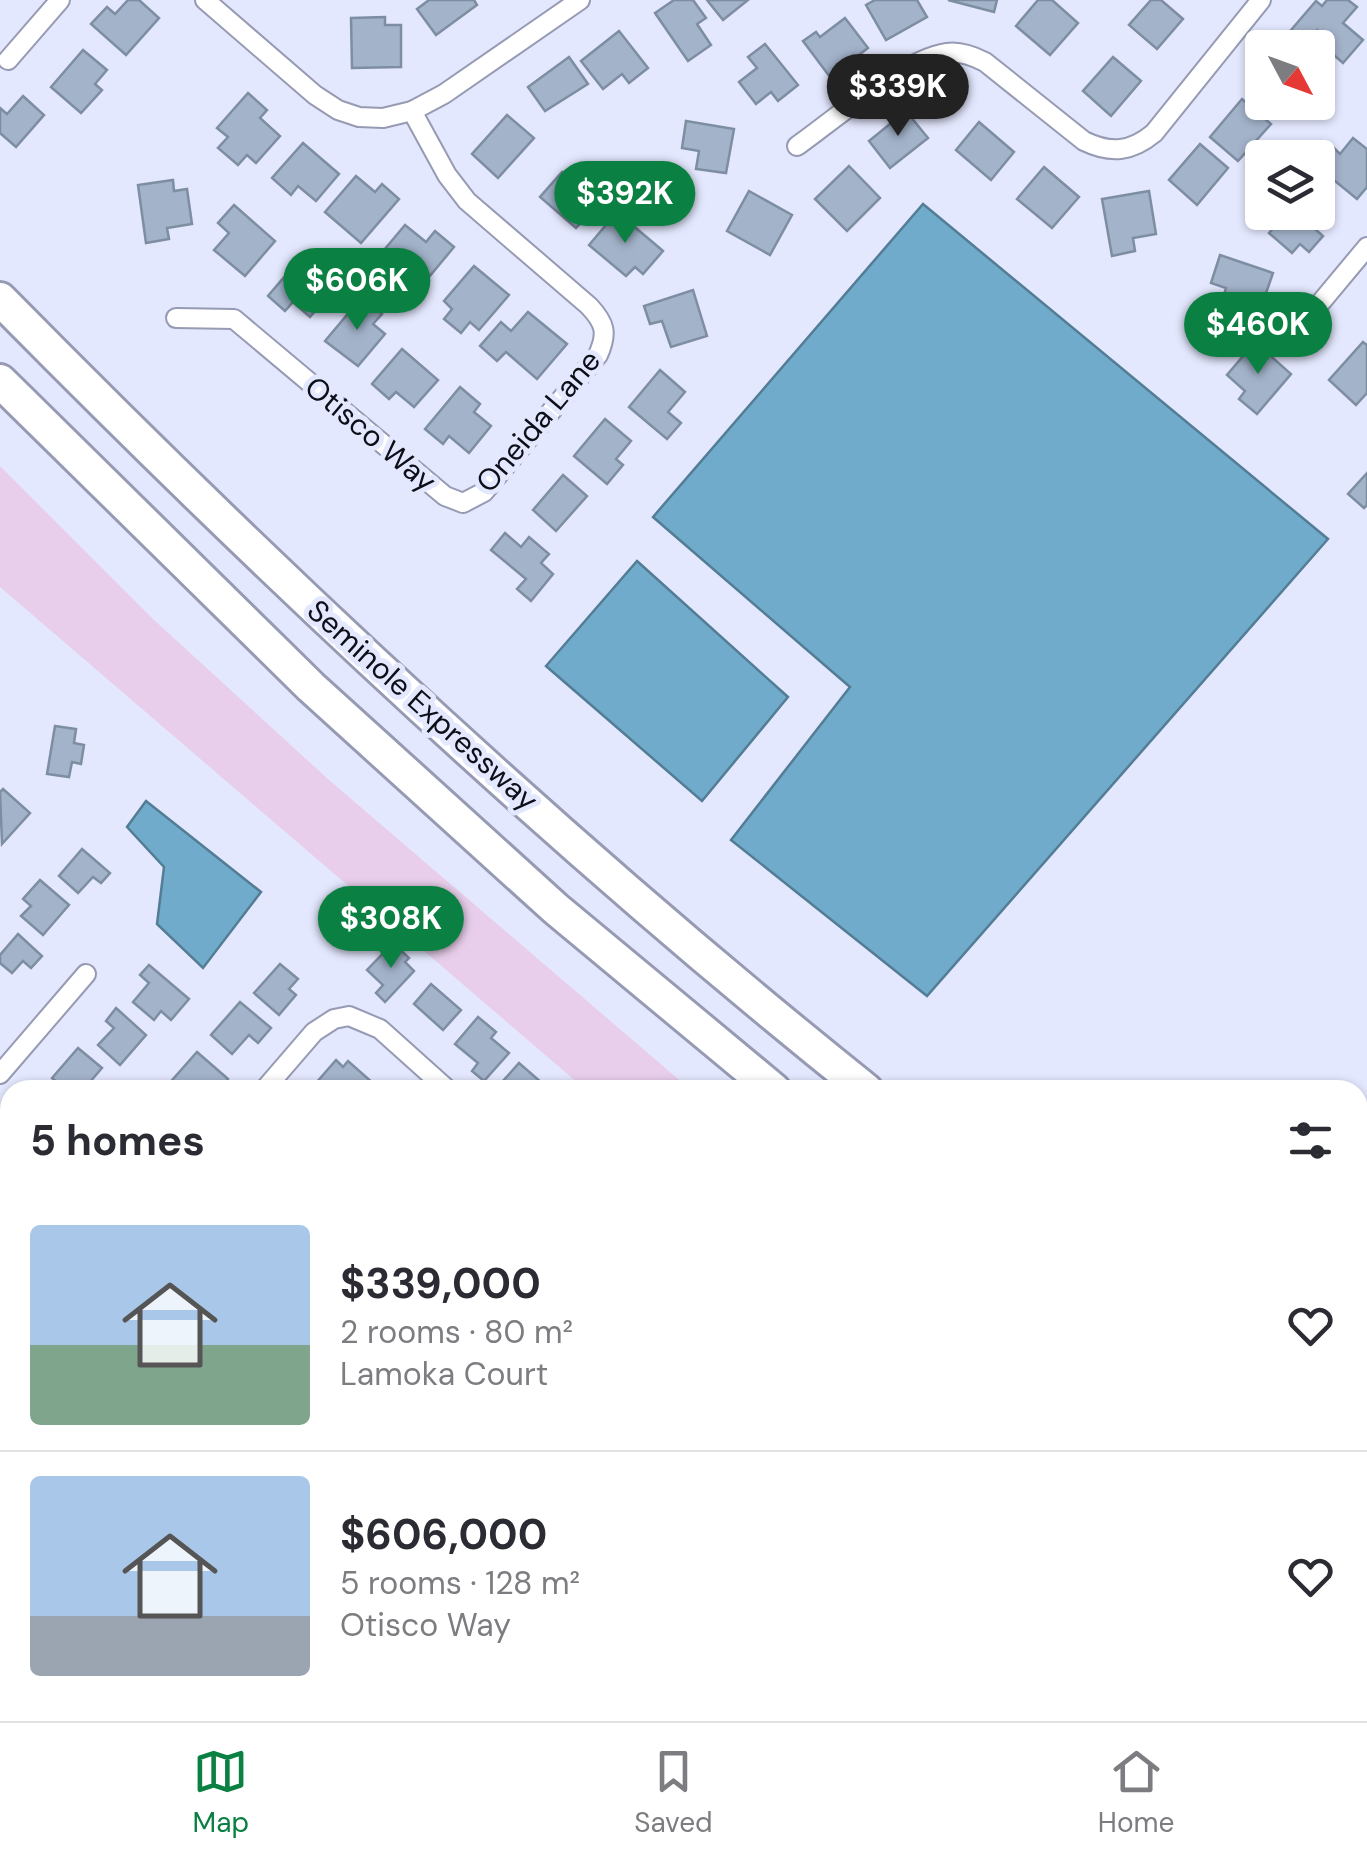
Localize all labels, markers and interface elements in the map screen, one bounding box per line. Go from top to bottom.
north arrow [1245,30,1335,120]
map controls [1245,30,1335,230]
pin: $339K [828,54,968,139]
text: $339K [849,65,947,107]
button: layers [1245,140,1335,230]
pin: $392K [555,161,695,246]
text: $392K [576,172,674,214]
pin: $606K [287,248,427,333]
text: $606K [305,259,409,301]
pin: $460K [1188,292,1328,377]
text: $460K [1206,303,1310,345]
street label: Oneida Lane [467,342,609,500]
street label: Otisco Way [297,368,445,501]
street label: Seminole Expressway [299,591,547,819]
pin: $308K [321,886,461,971]
text: $308K [340,897,442,939]
text: 5 homes [30,1113,205,1168]
icon: filters [1283,1113,1338,1168]
text: $339,000 [340,1256,541,1311]
icon: home [110,1265,230,1385]
icon: heart [1283,1298,1338,1353]
text: 2 rooms · 80 m² [340,1311,573,1353]
text: Lamoka Court [340,1353,548,1395]
text: $606,000 [340,1507,547,1562]
icon: home [110,1516,230,1636]
icon: heart [1283,1549,1338,1604]
text: 5 rooms · 128 m² [340,1562,580,1604]
text: Otisco Way [340,1604,511,1646]
tab: Map [193,1744,249,1841]
tab: Saved [634,1744,713,1841]
tab: Home [1098,1744,1174,1841]

